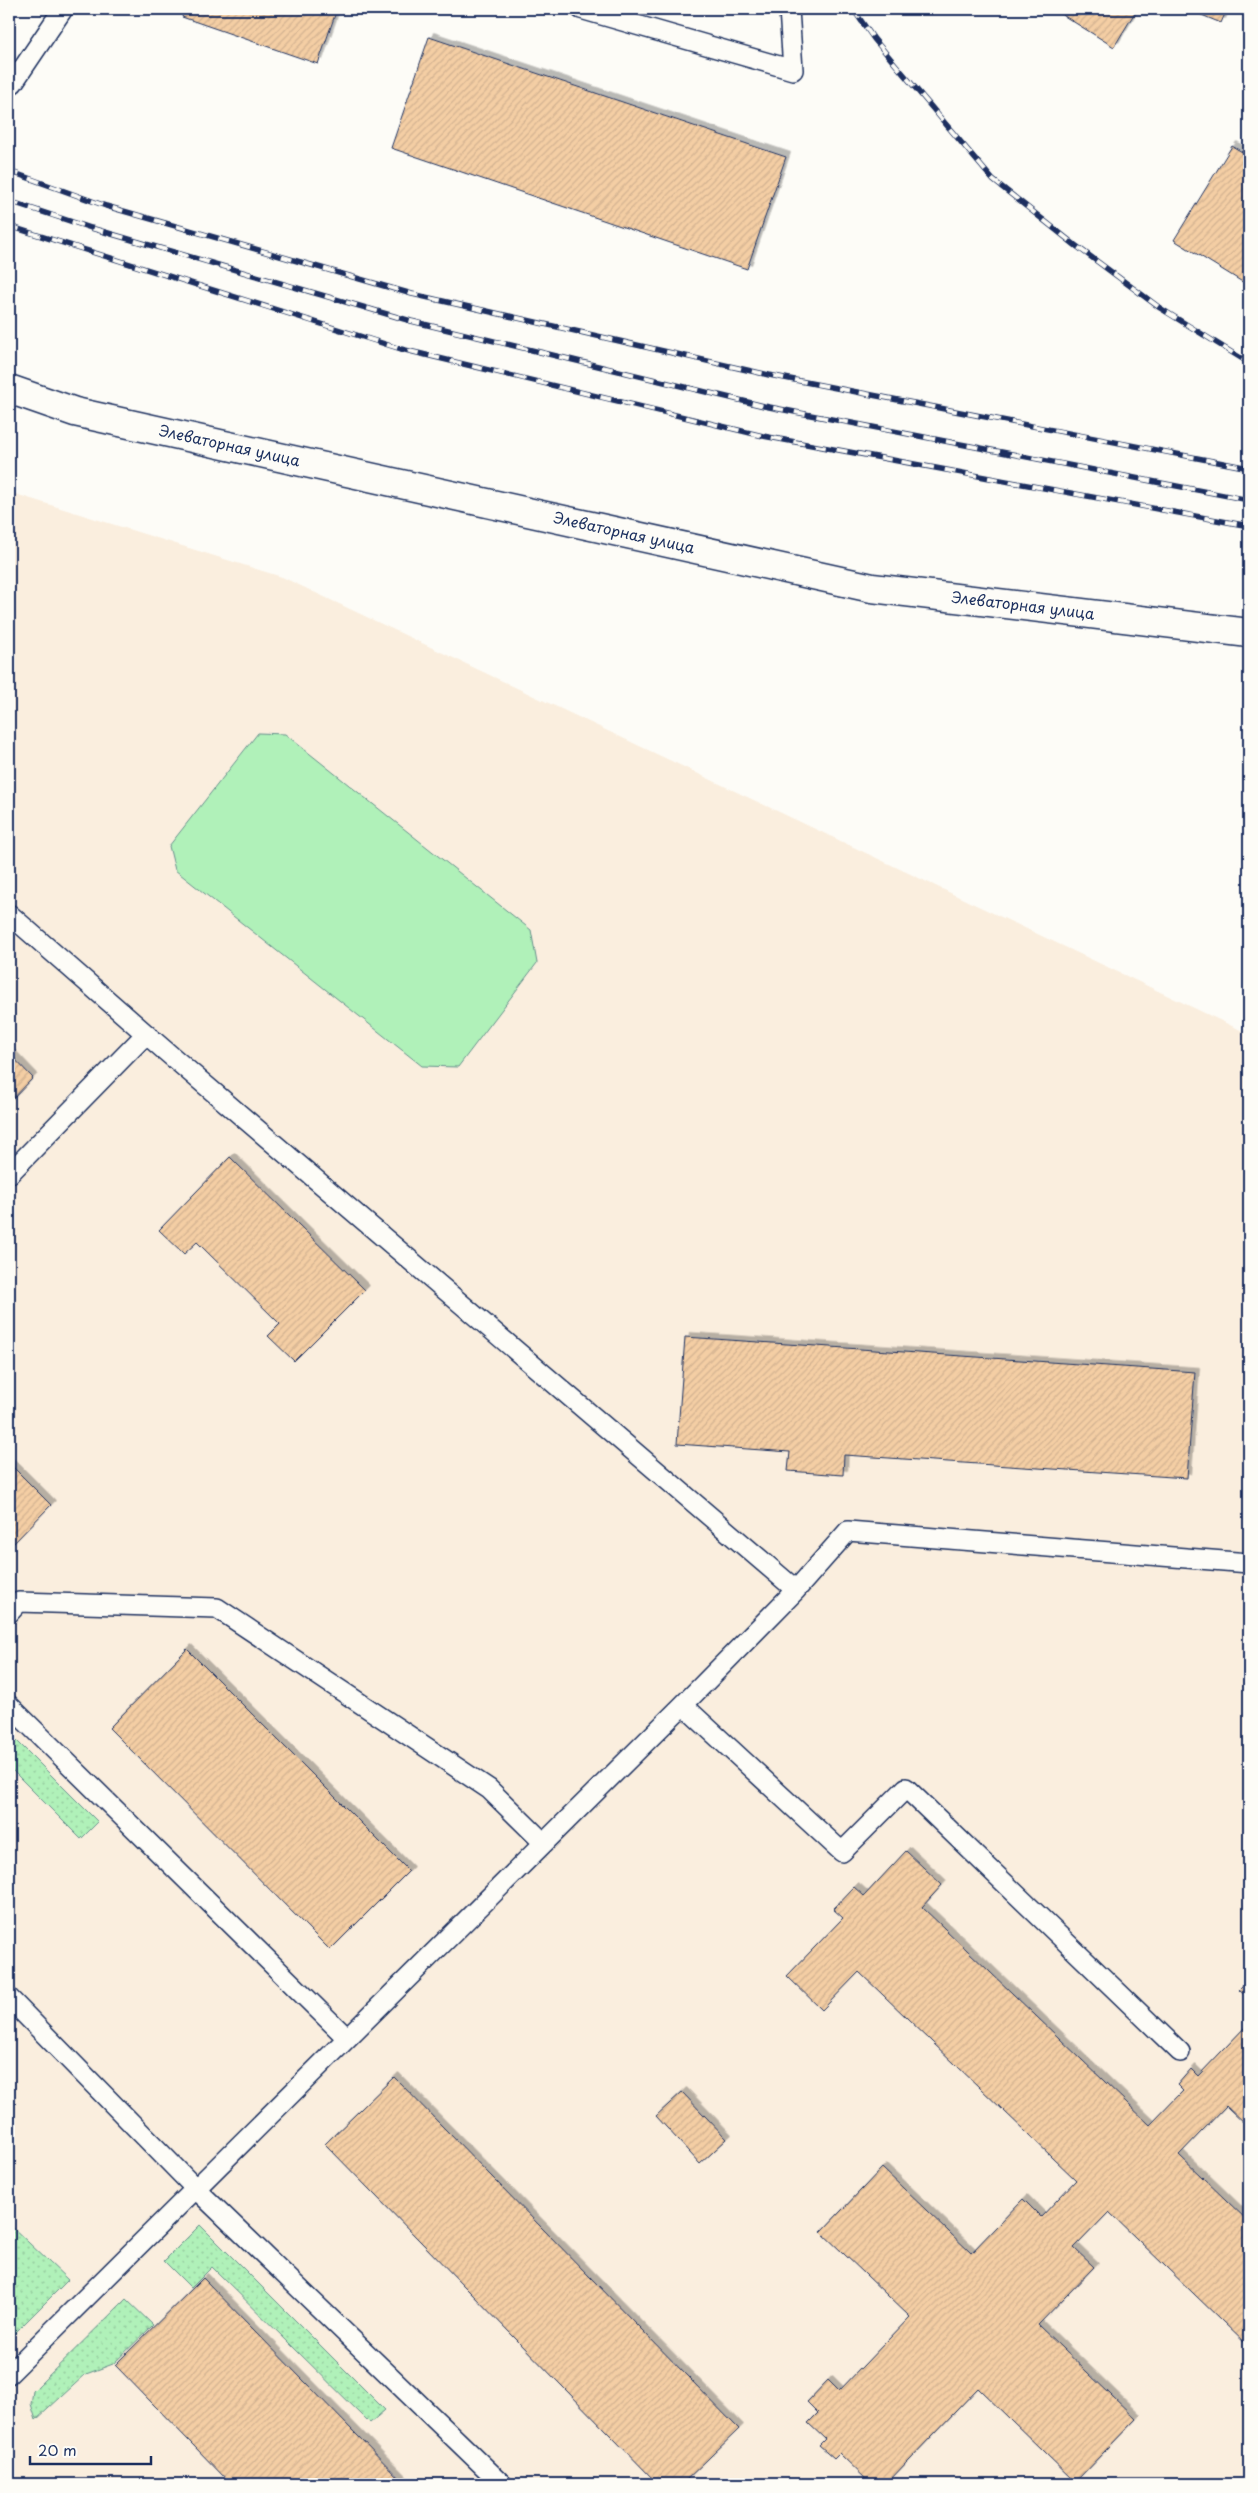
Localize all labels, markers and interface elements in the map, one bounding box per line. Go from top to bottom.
street label: Элеваторная улица [157,418,303,472]
street label: Элеваторная улица [551,505,698,559]
street label: Элеваторная улица [950,585,1097,625]
scale bar [30,2433,151,2465]
text: 20 m [38,2438,77,2461]

